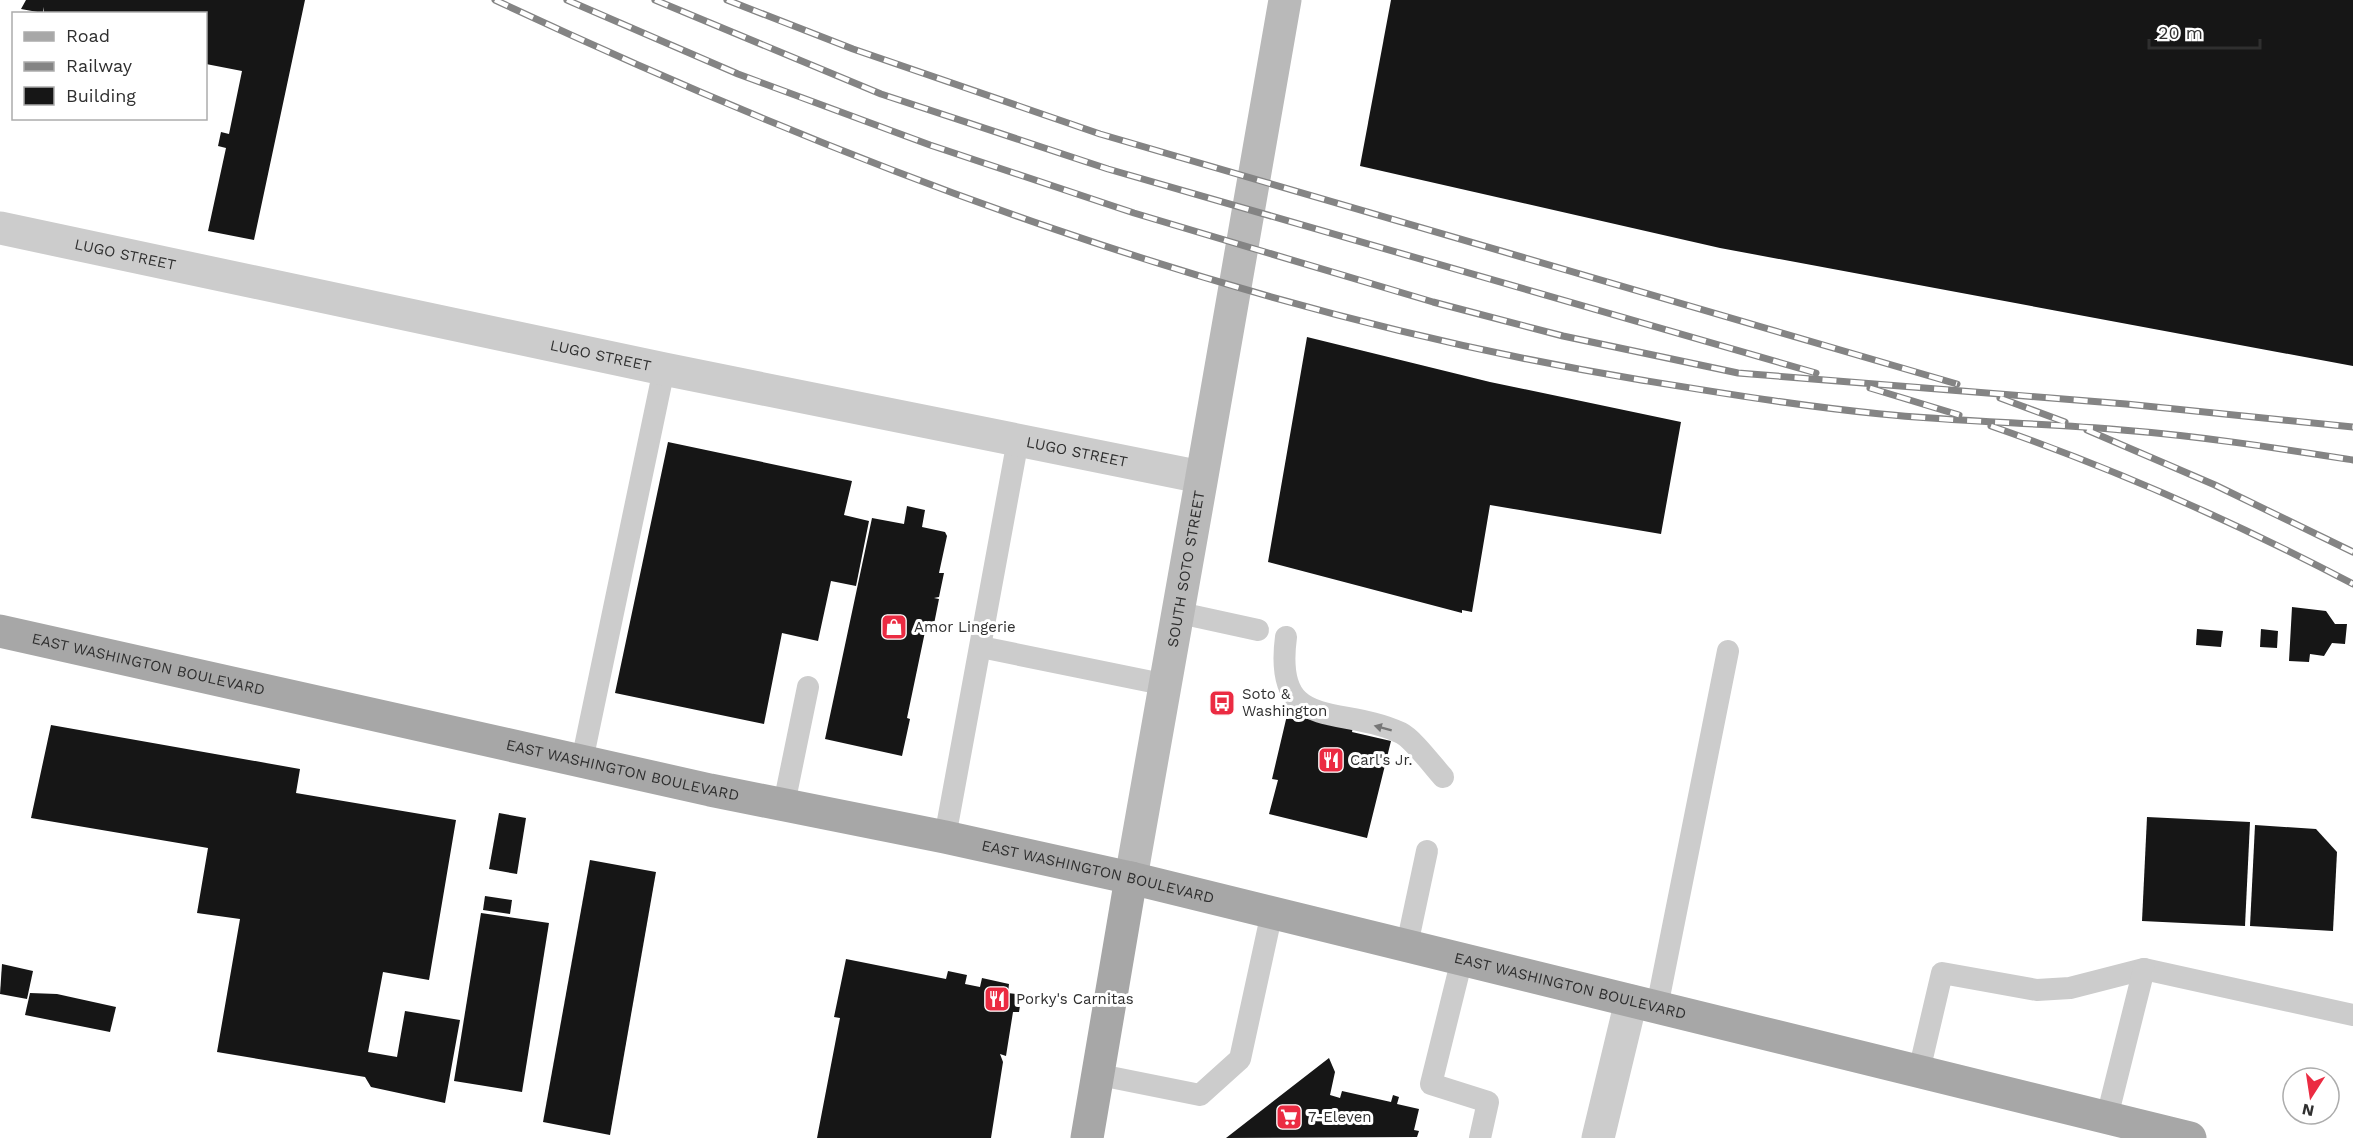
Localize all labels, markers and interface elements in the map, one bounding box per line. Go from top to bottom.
legend [12,12,207,120]
scale bar [2149,12,2260,50]
text: 20 m [2158,22,2203,43]
text: Road [66,25,110,46]
text: Railway [66,55,133,76]
text: Building [66,85,136,106]
street label: LUGO STREET [73,235,177,274]
street label: LUGO STREET [548,336,653,375]
street label: LUGO STREET [1025,433,1129,471]
street label: SOUTH SOTO STREET [1164,489,1208,649]
shop icon: Amor Lingerie [879,612,909,642]
place label: Amor Lingerie [914,618,1016,636]
street label: EAST WASHINGTON BOULEVARD [30,629,267,699]
place label: Soto & Washington [1242,685,1327,720]
bus stop icon: Soto & Washington [1207,688,1237,718]
one-way arrow [1374,723,1392,732]
street label: EAST WASHINGTON BOULEVARD [504,736,741,805]
restaurant icon: Carl's Jr. [1316,745,1346,775]
place label: Carl's Jr. [1350,751,1412,769]
street label: EAST WASHINGTON BOULEVARD [980,836,1216,907]
street label: EAST WASHINGTON BOULEVARD [1452,949,1688,1023]
restaurant icon: Porky's Carnitas [982,984,1012,1014]
place label: Porky's Carnitas [1016,990,1134,1008]
north arrow [2281,1066,2341,1126]
text: N [2300,1100,2316,1121]
supermarket icon: 7-Eleven [1274,1102,1304,1132]
place label: 7-Eleven [1308,1108,1372,1126]

